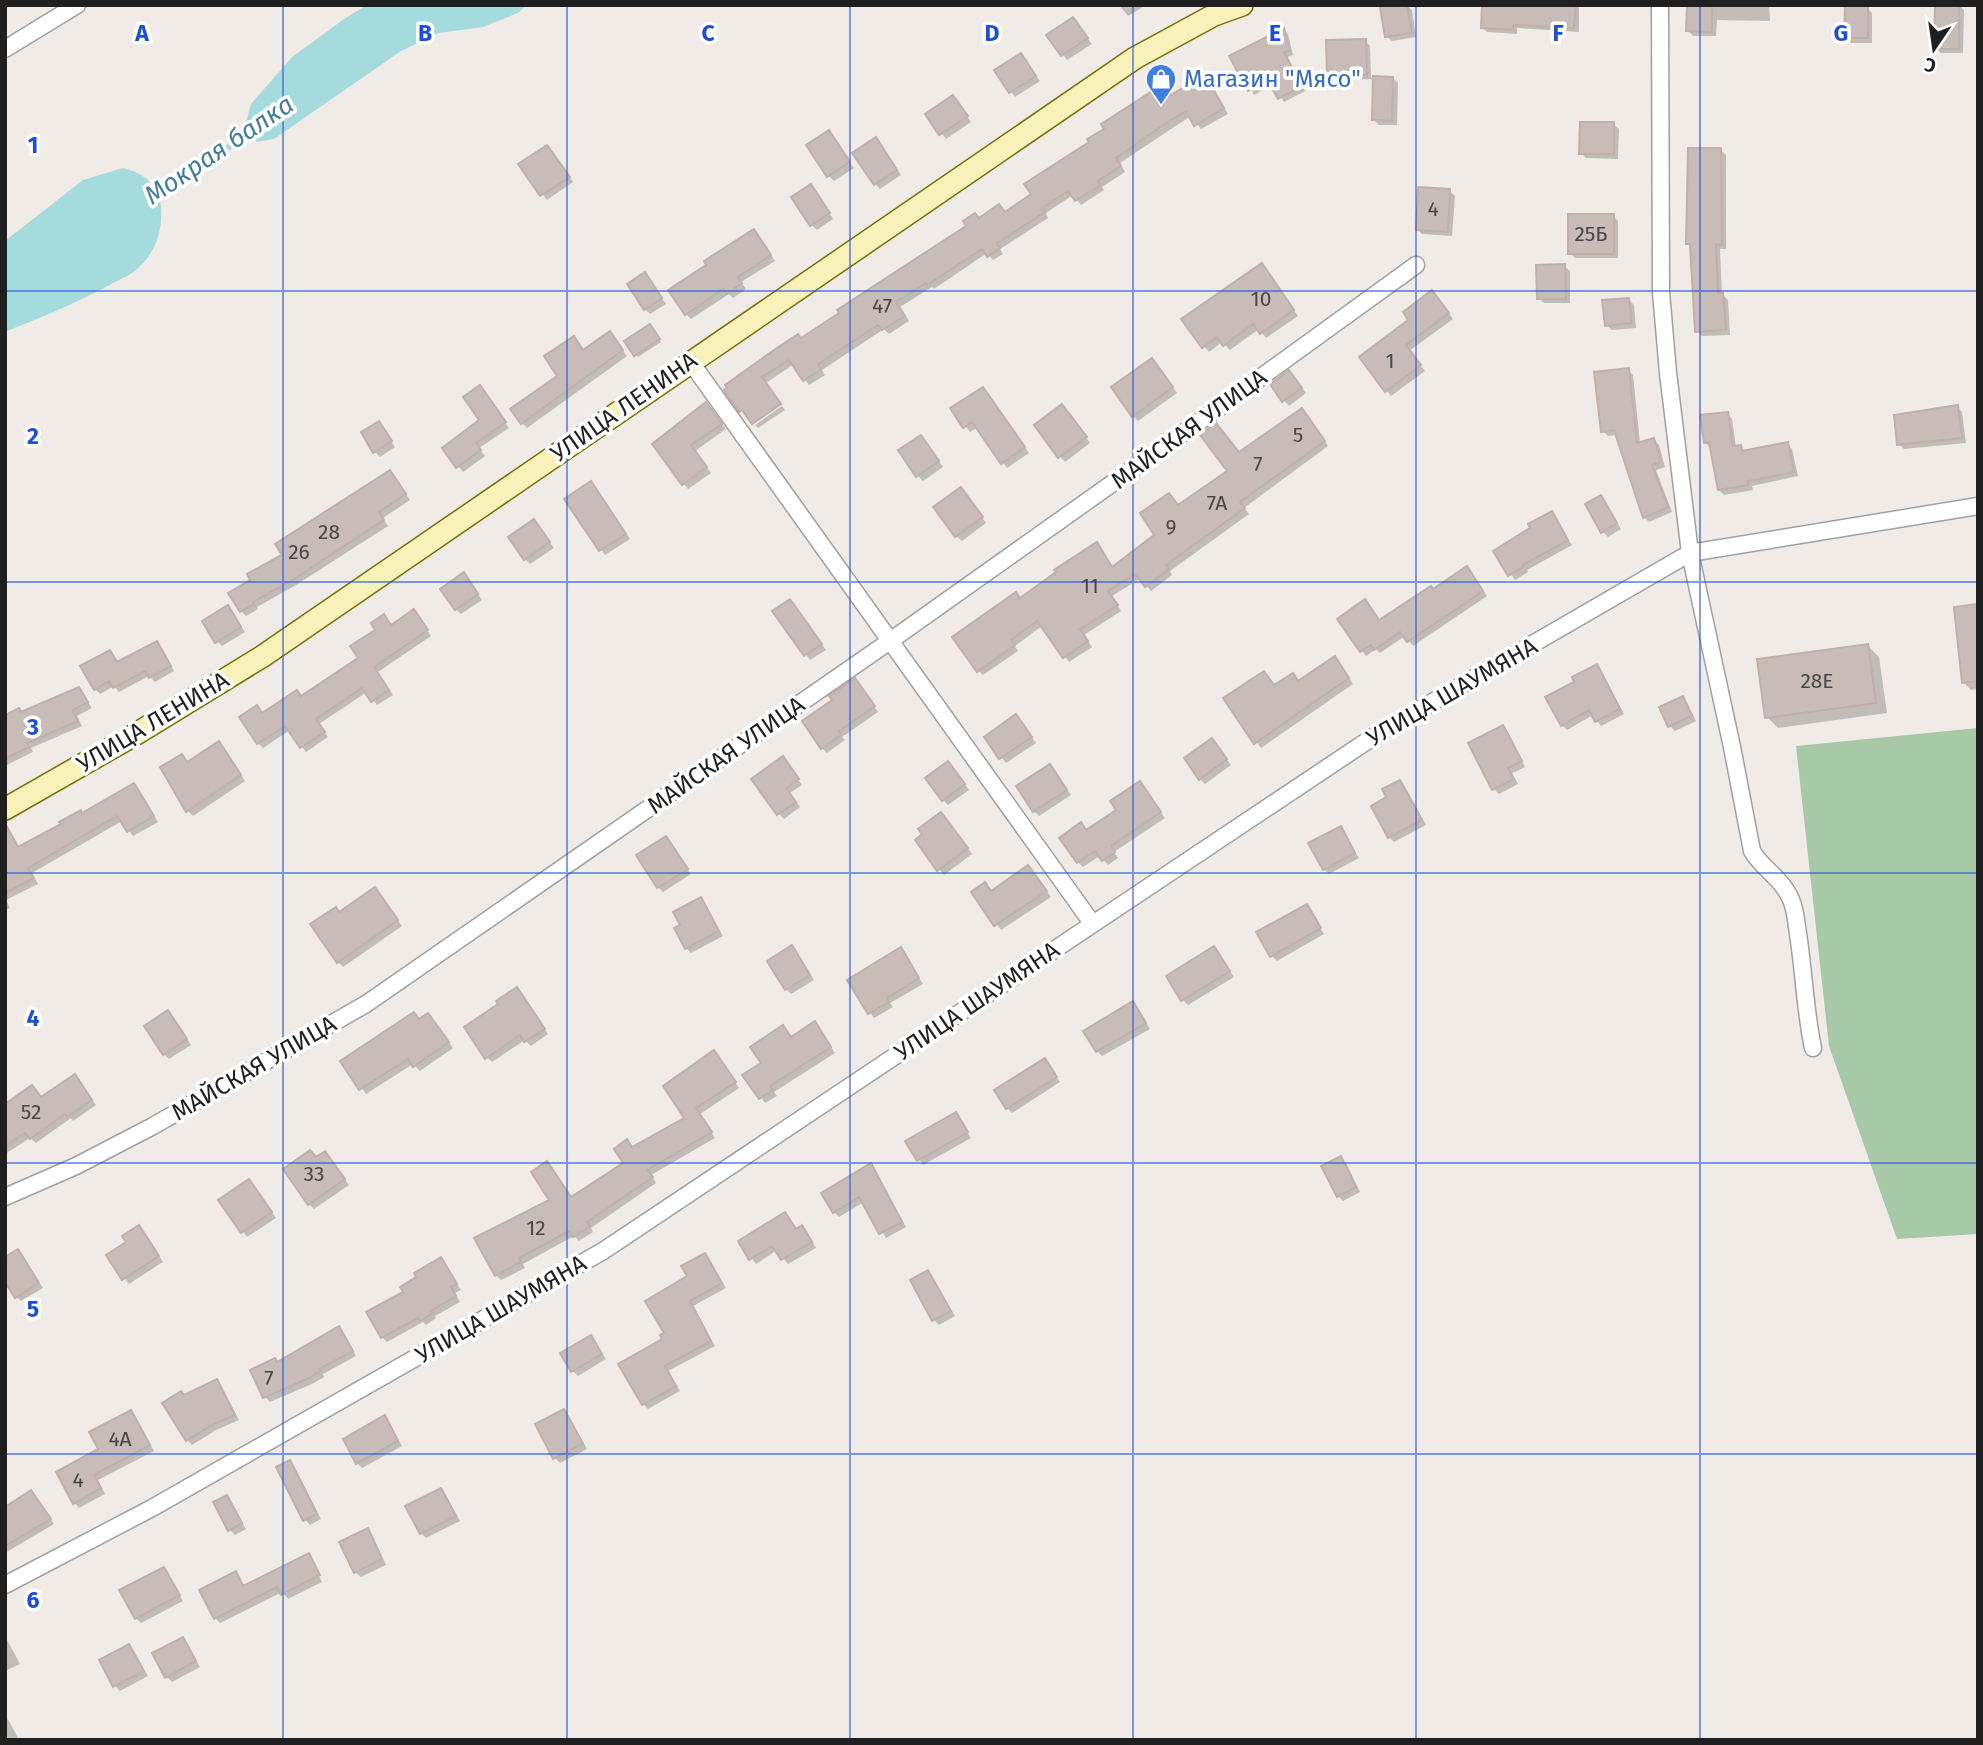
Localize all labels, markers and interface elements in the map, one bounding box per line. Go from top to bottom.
north arrow [1899,14,1969,84]
text: A [134,19,149,47]
text: B [418,19,432,47]
text: C [701,19,715,47]
text: D [985,19,1000,47]
text: E [1269,19,1281,47]
text: F [1552,19,1564,47]
text: G [1834,19,1848,47]
text: С [1922,53,1938,78]
shop icon: Магазин "Мясо" [1144,62,1178,106]
place label: Магазин "Мясо" [1184,65,1361,93]
water label: Мокрая балка [139,89,299,211]
text: 1 [28,131,38,159]
house number: 4 [1427,196,1439,222]
house number: 25Б [1574,221,1608,247]
house number: 10 [1251,286,1271,312]
house number: 47 [872,293,892,319]
street label: УЛИЦА ЛЕНИНА [545,346,703,468]
house number: 1 [1385,348,1395,374]
street label: МАЙСКАЯ УЛИЦА [1106,363,1272,495]
text: 2 [27,422,39,450]
house number: 5 [1293,422,1303,448]
house number: 7 [1253,451,1263,477]
house number: 7А [1207,490,1227,516]
house number: 9 [1165,514,1177,540]
house number: 28 [318,519,340,545]
house number: 26 [288,539,310,565]
house number: 11 [1081,573,1099,599]
street label: УЛИЦА ШАУМЯНА [1362,632,1542,752]
street label: УЛИЦА ЛЕНИНА [72,666,234,778]
house number: 28Е [1800,668,1834,694]
street label: МАЙСКАЯ УЛИЦА [642,690,810,820]
text: 3 [26,713,39,741]
street label: УЛИЦА ШАУМЯНА [889,935,1065,1066]
text: 4 [27,1004,40,1032]
street label: МАЙСКАЯ УЛИЦА [167,1009,341,1126]
house number: 52 [21,1099,41,1125]
house number: 33 [304,1161,324,1187]
house number: 12 [526,1215,546,1241]
street label: УЛИЦА ШАУМЯНА [411,1249,591,1369]
text: 5 [27,1295,39,1323]
house number: 7 [264,1365,274,1391]
house number: 4А [108,1426,132,1452]
house number: 4 [72,1467,84,1493]
text: 6 [27,1586,40,1614]

